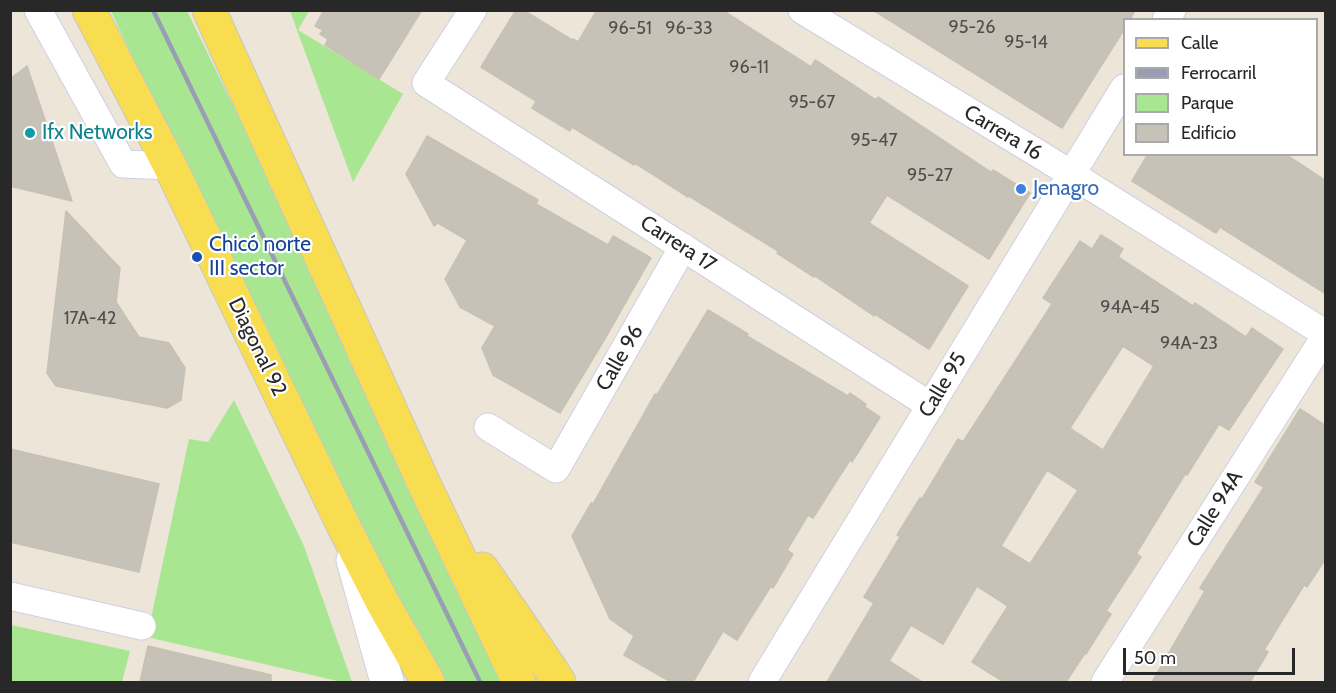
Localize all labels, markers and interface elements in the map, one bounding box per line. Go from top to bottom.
house number: 95-26 [949,17,995,39]
house number: 96-51 [608,18,652,40]
house number: 96-33 [665,18,713,40]
legend [1123,18,1318,156]
house number: 95-14 [1004,32,1048,54]
text: Calle [1181,32,1218,54]
house number: 96-11 [729,57,769,79]
text: Ferrocarril [1181,62,1256,84]
house number: 95-67 [789,92,835,114]
text: Parque [1181,92,1234,114]
street label: Carrera 16 [959,100,1047,166]
place label: Ifx Networks [42,120,153,146]
text: Edificio [1181,122,1236,144]
marker: Ifx Networks [23,126,37,140]
house number: 95-47 [850,130,898,152]
house number: 95-27 [907,165,953,187]
place label: Jenagro [1033,176,1099,202]
marker: Jenagro [1014,182,1028,196]
street label: Carrera 17 [635,210,721,278]
place label: Chicó norte III sector [209,232,311,282]
marker: Chicó norte III sector [190,250,204,264]
street label: Diagonal 92 [222,294,292,400]
house number: 94A-45 [1100,297,1160,319]
house number: 17A-42 [64,308,116,330]
street label: Calle 96 [591,320,649,396]
house number: 94A-23 [1160,333,1218,355]
street label: Calle 95 [914,348,972,422]
street label: Calle 94A [1182,466,1248,552]
scale bar [1126,636,1298,674]
text: 50 m [1134,647,1176,669]

